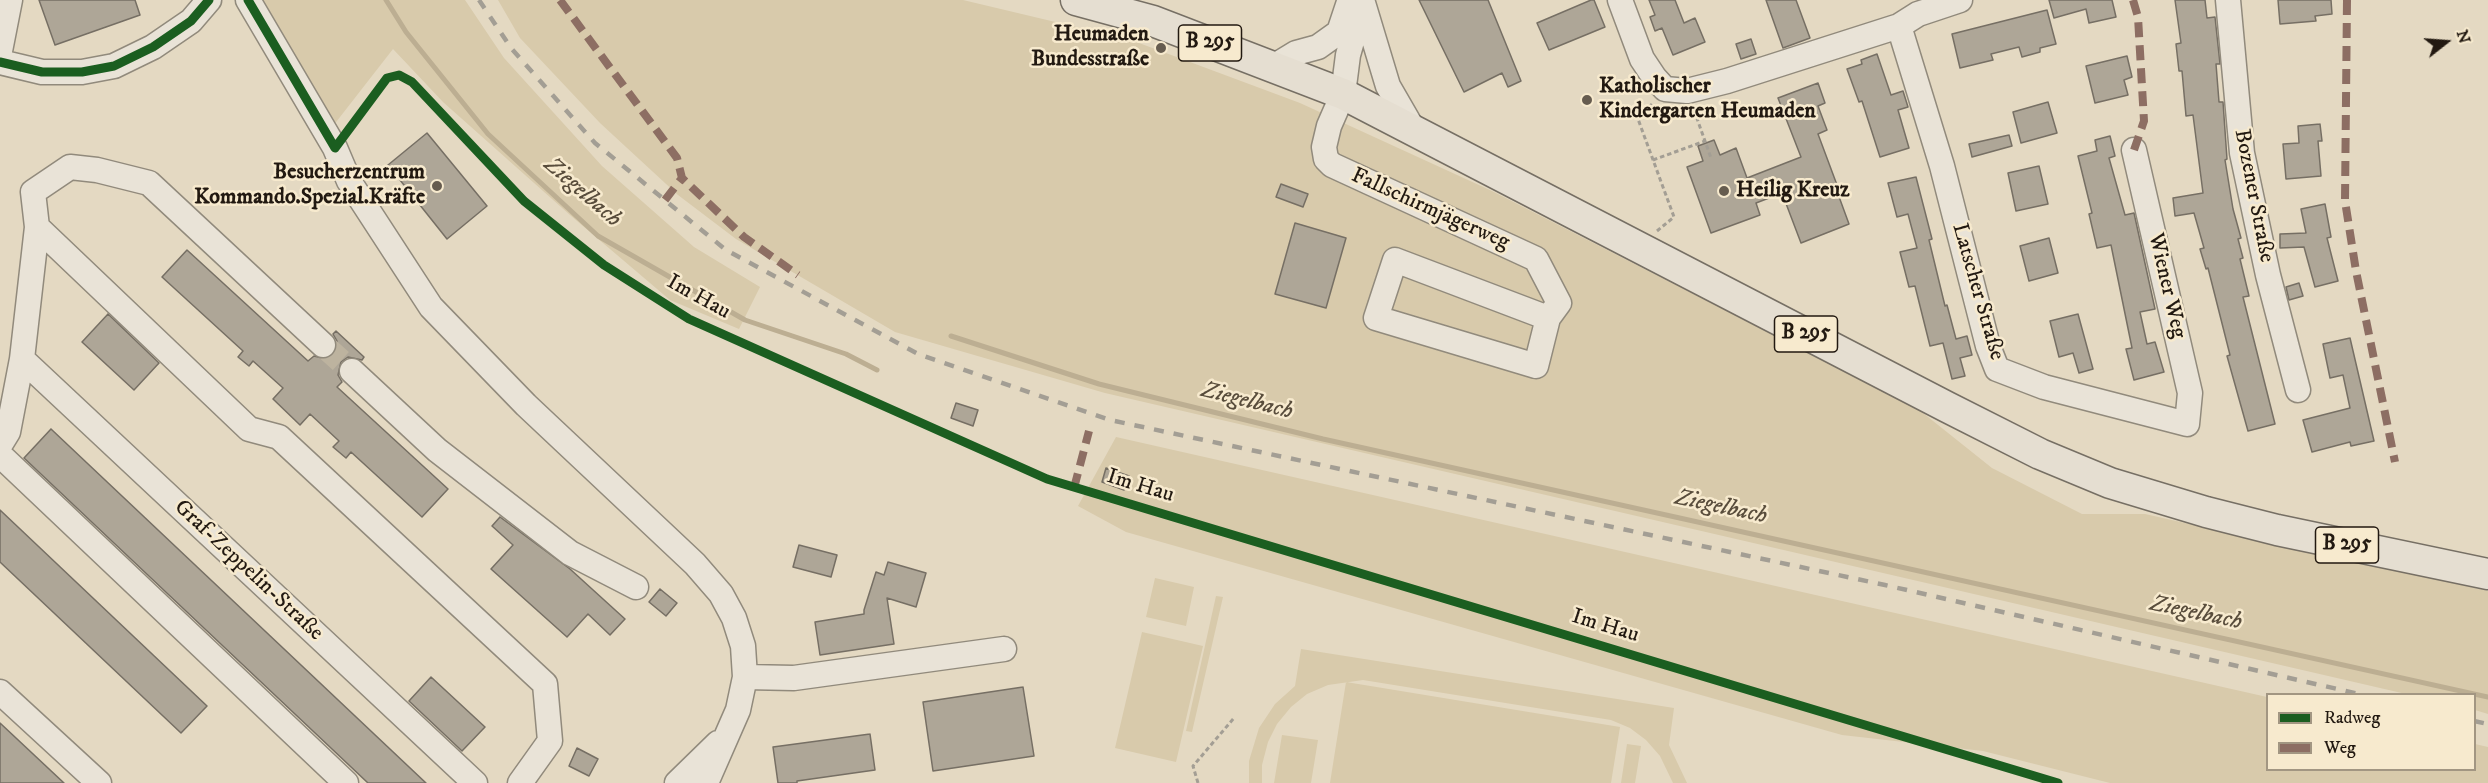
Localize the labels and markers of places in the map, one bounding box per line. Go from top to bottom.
place label: Heumaden Bundesstraße [1031,22,1149,74]
marker: Heumaden Bundesstraße [1154,41,1168,55]
place label: Katholischer Kindergarten Heumaden [1599,74,1816,125]
marker: Katholischer Kindergarten Heumaden [1580,93,1594,107]
place label: Besucherzentrum Kommando.Spezial.Kräfte [194,160,425,212]
place label: Heilig Kreuz [1736,178,1850,204]
marker: Besucherzentrum Kommando.Spezial.Kräfte [430,179,444,193]
marker: Heilig Kreuz [1717,184,1731,198]

